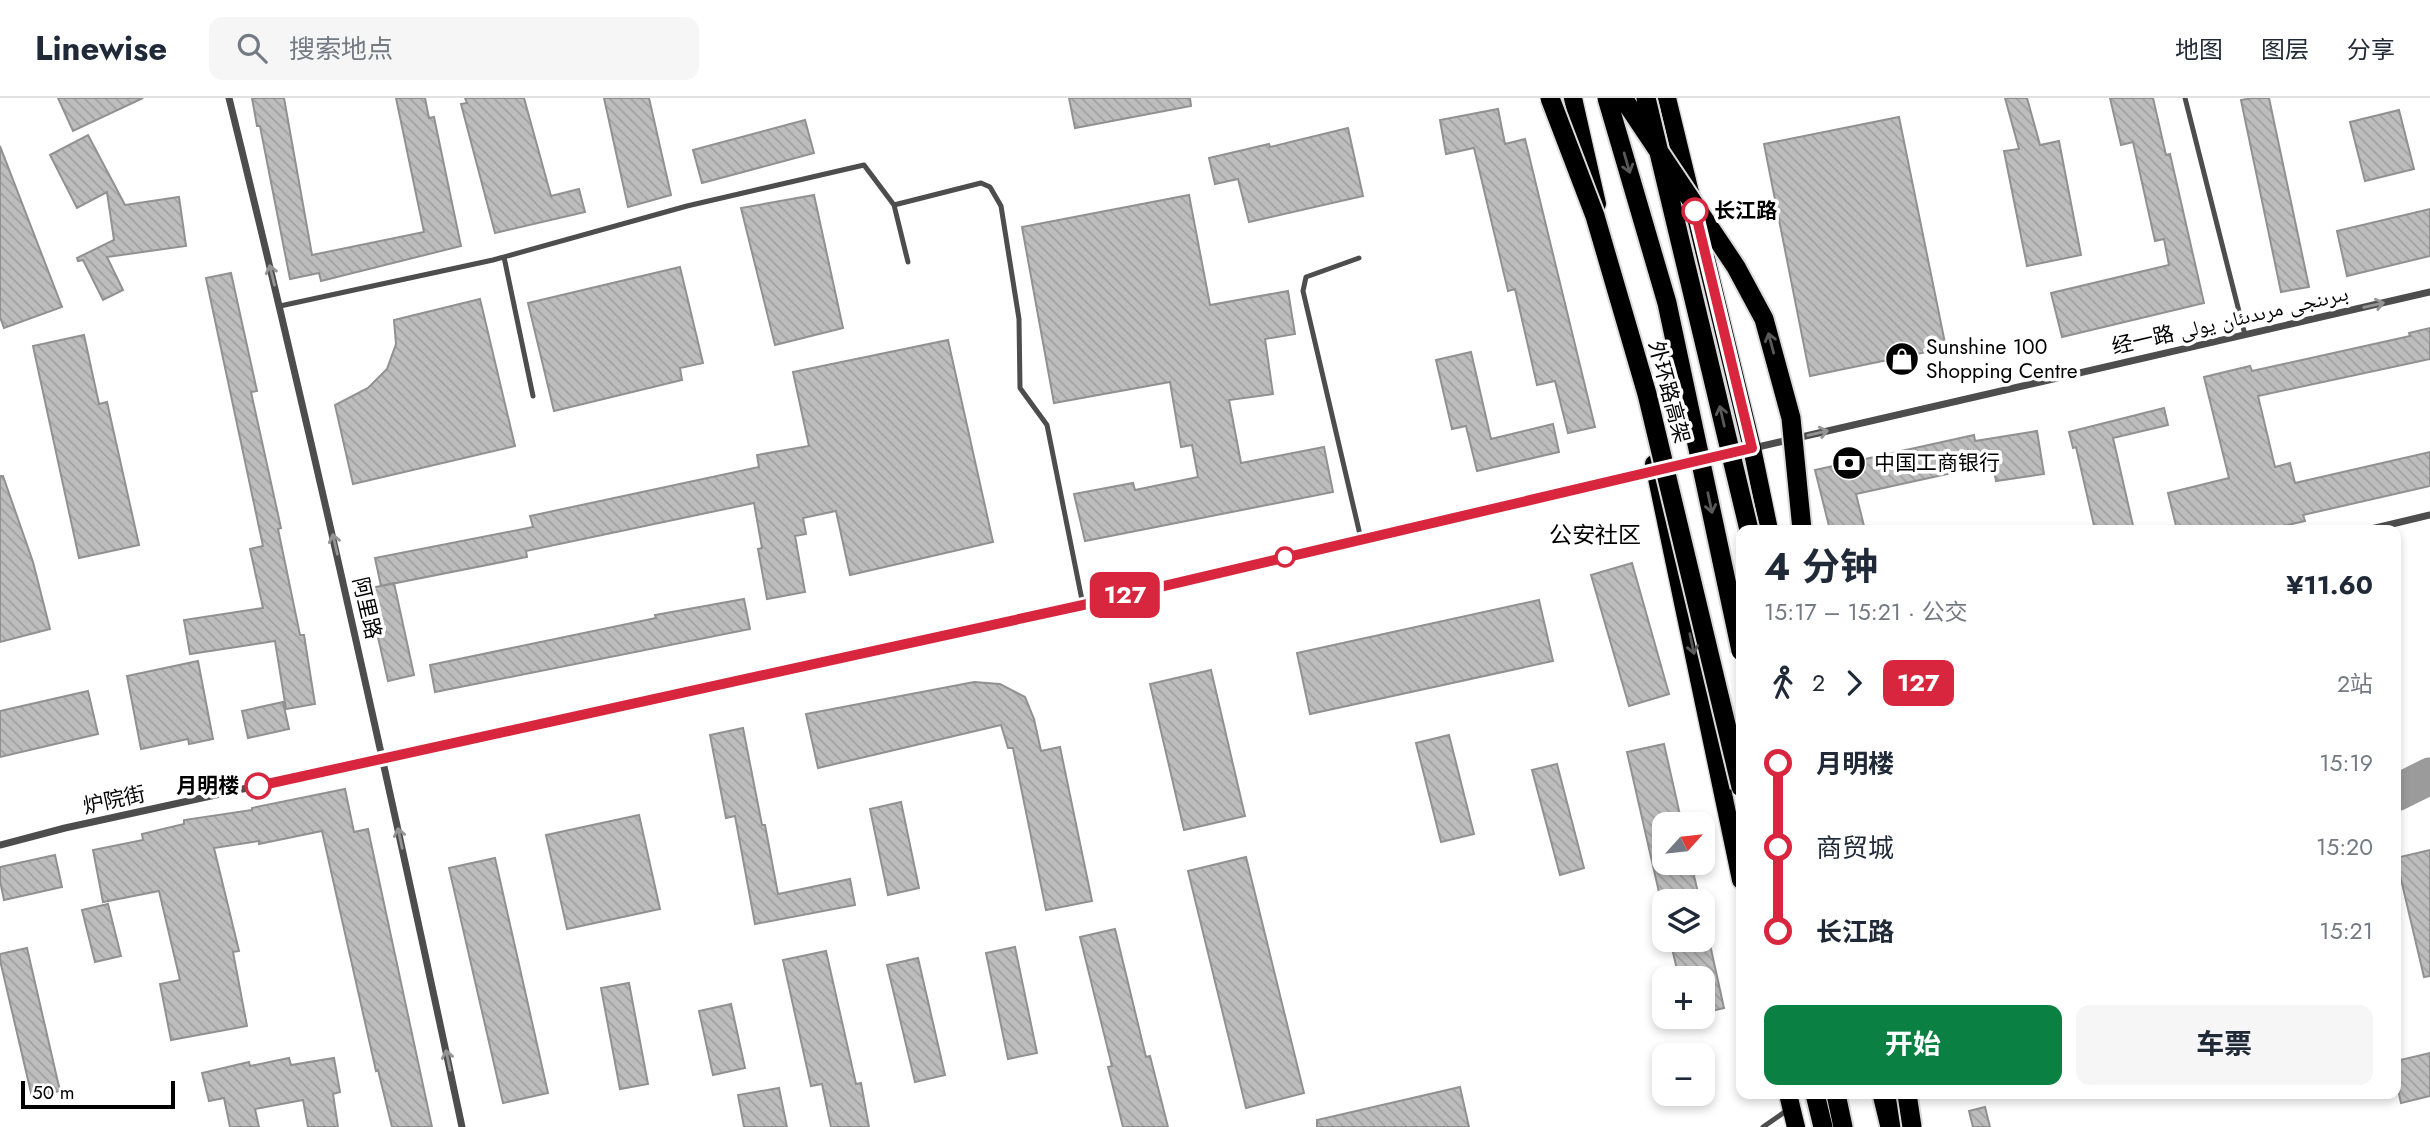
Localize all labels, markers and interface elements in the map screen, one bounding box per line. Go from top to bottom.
search box [209,17,699,80]
text: Linewise [35,25,167,72]
icon: search [233,29,271,67]
text: 搜索地点 [289,30,393,68]
text: 地图 [2175,32,2223,67]
text: 图层 [2261,32,2309,67]
text: 分享 [2347,32,2395,67]
one-way arrow [1621,152,1634,174]
place label: 长江路 [1714,196,1777,226]
marker: 长江路 [1682,198,1708,224]
one-way arrow [265,264,278,287]
street label: 经一路 بىرىنجى مرىدىئان يولى [2109,278,2351,362]
one-way arrow [2362,298,2385,311]
one-way arrow [1764,332,1777,355]
place label: Sunshine 100 Shopping Centre [1926,332,2078,386]
street label: 外环路高架 [1641,337,1697,447]
shop icon: Sunshine 100 Shopping Centre [1883,340,1921,378]
one-way arrow [1715,405,1728,428]
one-way arrow [1806,426,1829,439]
bank icon: 中国工商银行 [1830,444,1868,482]
place label: 中国工商银行 [1874,448,2000,478]
one-way arrow [1703,491,1717,514]
district label: 公安社区 [1549,518,1641,552]
one-way arrow [327,533,341,556]
text: 4 分钟 [1764,539,1878,594]
unlabelled marker [1275,547,1295,567]
text: ¥11.60 [2286,566,2373,604]
line badge: 127 [1085,572,1165,618]
street label: 阿里路 [345,574,389,642]
text: 127 [1104,577,1146,612]
text: 15:17 – 15:21 · 公交 [1764,595,1968,629]
one-way arrow [1685,632,1699,655]
icon: walk [1764,664,1802,702]
icon: forward [1835,664,1873,702]
text: 127 [1897,665,1940,700]
text: 2 [1812,666,1825,700]
text: 2站 [2337,667,2373,701]
text: 月明楼 [1816,745,1894,783]
text: 15:19 [2319,746,2373,780]
place label: 月明楼 [176,771,239,801]
marker: 月明楼 [245,773,271,799]
street label: 炉院街 [80,779,148,821]
north arrow [1652,812,1715,875]
map controls [1652,812,1715,1106]
one-way arrow [393,827,407,850]
text: 商贸城 [1816,829,1894,867]
text: 15:20 [2316,830,2373,864]
button: layers [1652,889,1715,952]
text: 长江路 [1816,913,1894,951]
text: 15:21 [2319,914,2373,948]
button: + [1652,966,1715,1029]
button: 开始 [1764,1005,2062,1085]
button: 车票 [2076,1005,2373,1085]
button: − [1652,1043,1715,1106]
one-way arrow [440,1049,454,1072]
scale bar [21,1078,175,1110]
text: 50 m [32,1079,75,1106]

